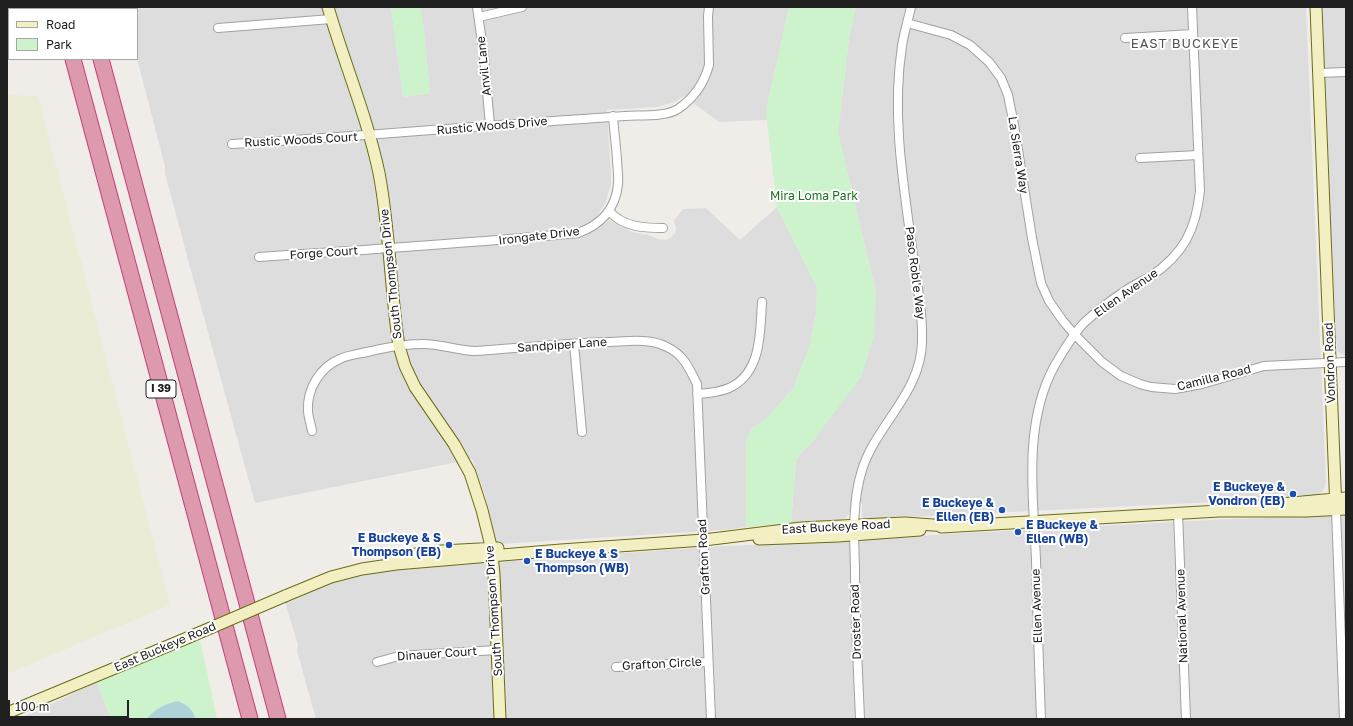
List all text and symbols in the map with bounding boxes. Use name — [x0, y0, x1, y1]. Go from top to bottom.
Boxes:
legend — [8, 8, 138, 60]
text: Road — [46, 17, 75, 32]
street label: Anvil Lane — [474, 35, 494, 97]
district label: EAST BUCKEYE — [1131, 36, 1239, 52]
text: Park — [46, 37, 72, 52]
street label: Rustic Woods Drive — [436, 114, 548, 138]
street label: La Sierra Way — [1005, 115, 1031, 195]
street label: Rustic Woods Court — [244, 130, 358, 150]
park label: Mira Loma Park — [770, 189, 858, 203]
street label: South Thompson Drive — [377, 208, 405, 340]
street label: Irongate Drive — [498, 224, 580, 248]
street label: Paso Robl'e Way — [902, 226, 928, 320]
street label: Forge Court — [289, 243, 359, 263]
street label: Ellen Avenue — [1091, 266, 1161, 320]
street label: Vondron Road — [1321, 322, 1339, 404]
street label: Sandpiper Lane — [517, 335, 607, 355]
street label: Camilla Road — [1176, 362, 1252, 394]
road number: I 39 — [146, 380, 176, 398]
place label: E Buckeye & Vondron (EB) — [1208, 480, 1285, 508]
marker: E Buckeye & Vondron (EB) — [1288, 489, 1298, 499]
place label: E Buckeye & Ellen (EB) — [922, 496, 994, 524]
marker: E Buckeye & Ellen (EB) — [997, 505, 1007, 515]
street label: East Buckeye Road — [781, 517, 891, 537]
place label: E Buckeye & Ellen (WB) — [1026, 518, 1098, 546]
street label: Grafton Road — [695, 519, 713, 595]
marker: E Buckeye & Ellen (WB) — [1013, 527, 1023, 537]
place label: E Buckeye & S Thompson (EB) — [352, 531, 441, 559]
marker: E Buckeye & S Thompson (EB) — [444, 540, 454, 550]
street label: South Thompson Drive — [482, 545, 506, 677]
place label: E Buckeye & S Thompson (WB) — [535, 547, 629, 575]
marker: E Buckeye & S Thompson (WB) — [522, 556, 532, 566]
street label: Ellen Avenue — [1029, 568, 1045, 644]
street label: National Avenue — [1173, 569, 1191, 663]
street label: Droster Road — [847, 584, 865, 660]
street label: East Buckeye Road — [112, 619, 218, 675]
street label: Dinauer Court — [397, 644, 477, 664]
street label: Grafton Circle — [622, 655, 702, 673]
scale bar — [10, 692, 131, 718]
text: 100 m — [15, 699, 49, 714]

